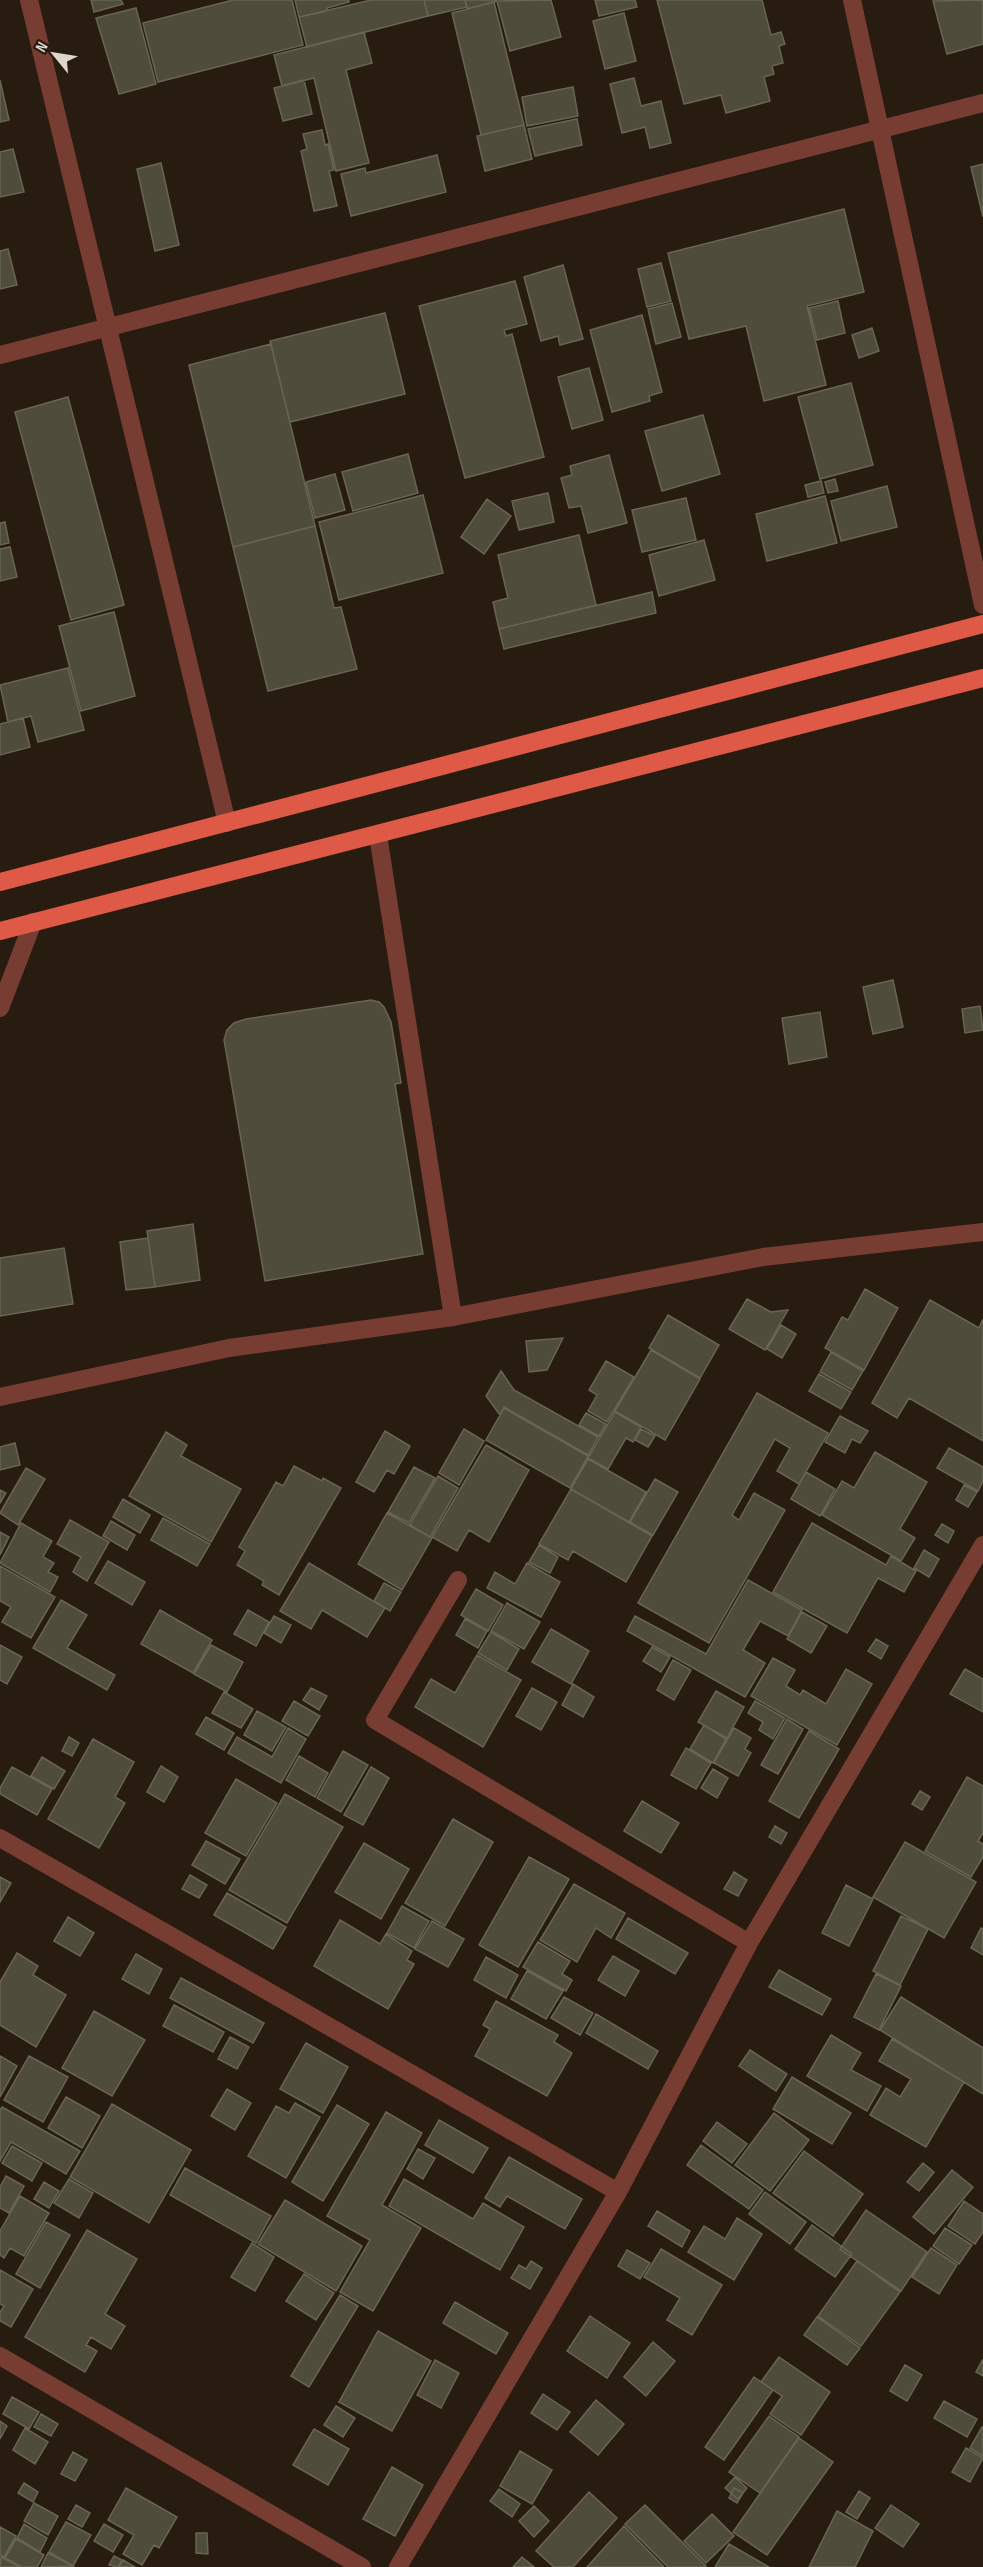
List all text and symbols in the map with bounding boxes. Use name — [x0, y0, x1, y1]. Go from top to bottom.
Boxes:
north arrow — [24, 24, 84, 84]
text: N — [32, 39, 53, 56]

